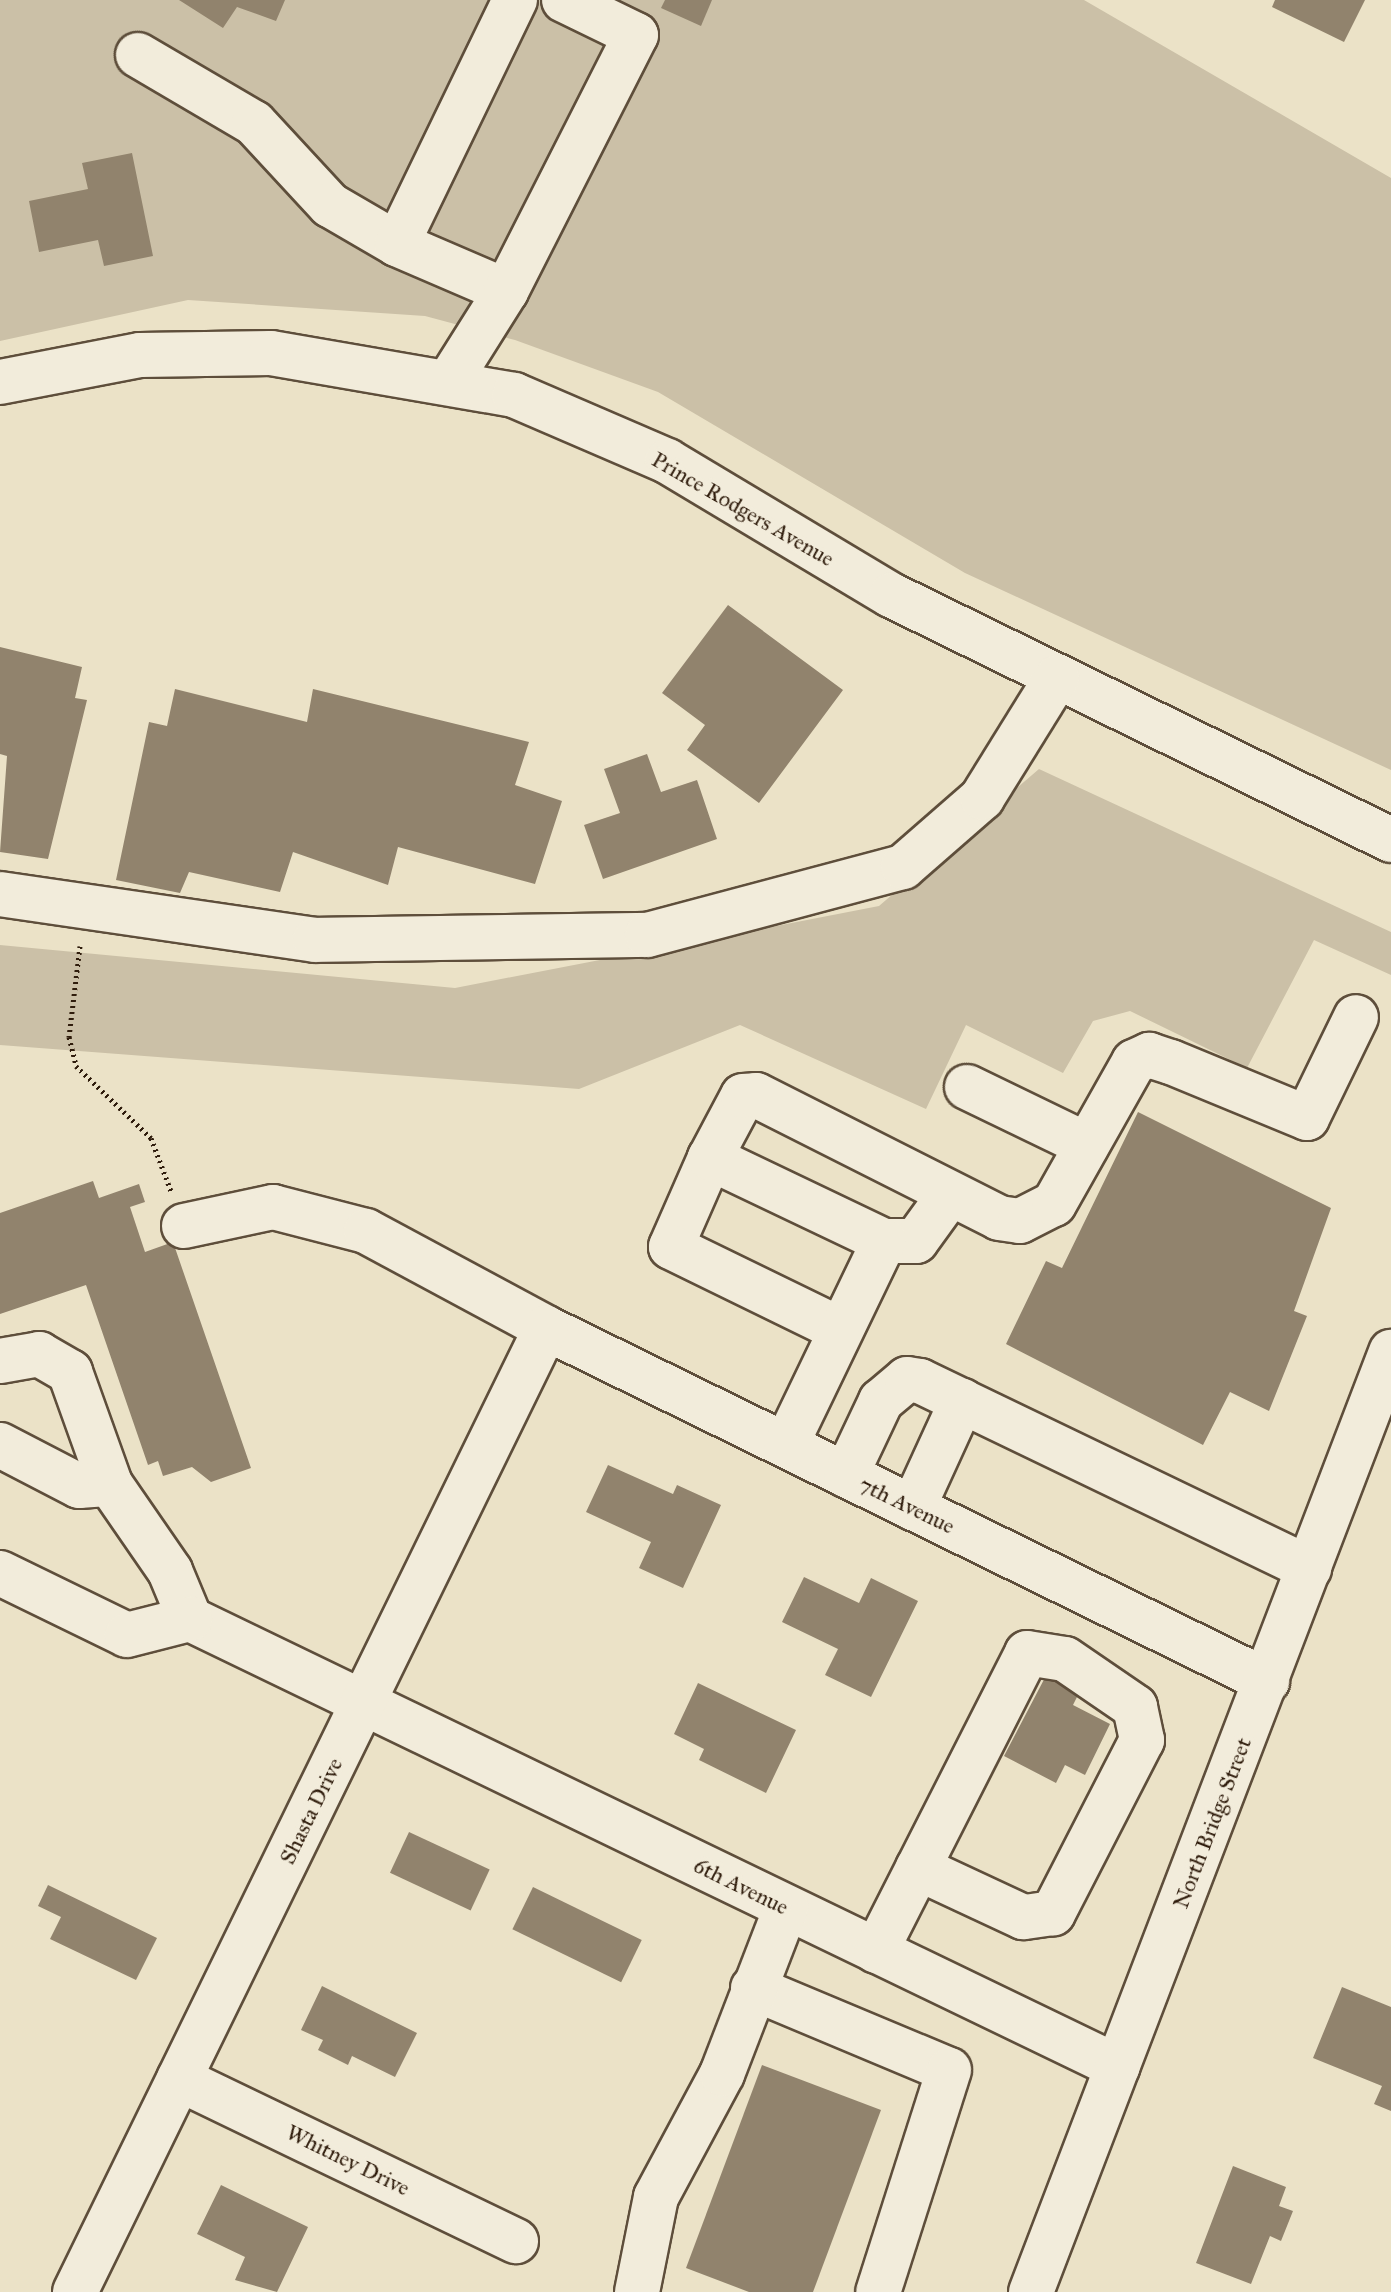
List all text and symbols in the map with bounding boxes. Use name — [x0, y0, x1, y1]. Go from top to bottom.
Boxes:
street label: Prince Rodgers Avenue — [647, 446, 839, 572]
street label: 7th Avenue — [855, 1471, 959, 1539]
street label: North Bridge Street — [1167, 1734, 1257, 1912]
street label: Shasta Drive — [274, 1754, 348, 1868]
street label: 6th Avenue — [689, 1852, 793, 1920]
street label: Whitney Drive — [282, 2119, 414, 2201]

